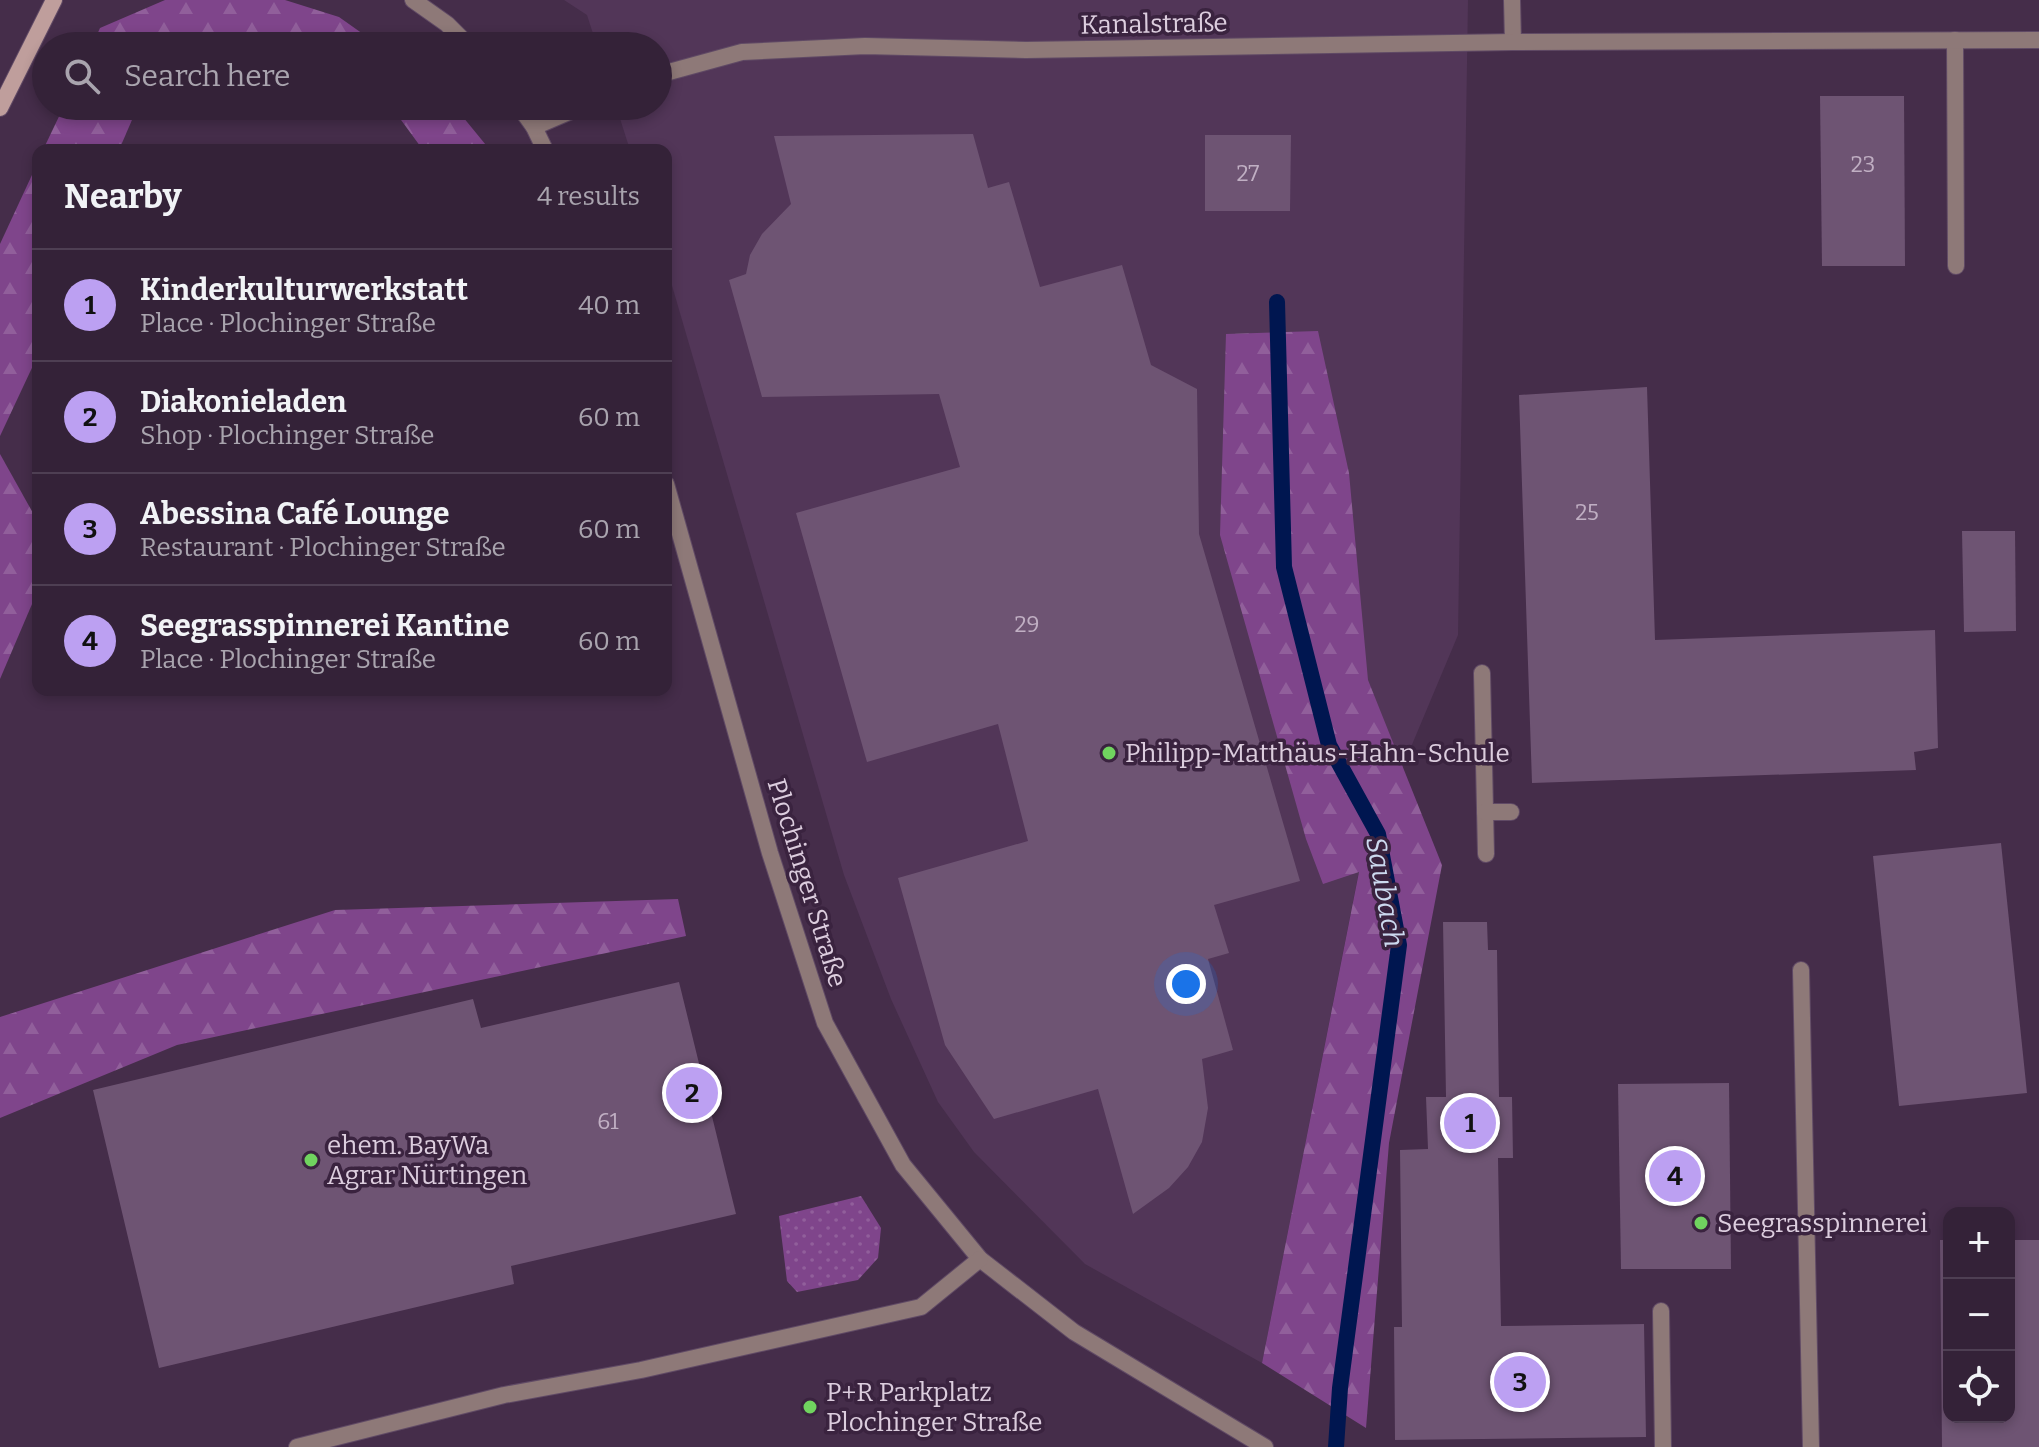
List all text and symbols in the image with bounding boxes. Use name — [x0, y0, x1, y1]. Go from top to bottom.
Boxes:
street label: Kanalstraße — [1080, 7, 1228, 41]
search box — [32, 32, 672, 120]
icon: search — [60, 54, 104, 98]
text: Search here — [124, 58, 291, 94]
house number: 23 — [1851, 151, 1875, 178]
house number: 27 — [1237, 160, 1259, 187]
text: Nearby — [64, 176, 182, 217]
text: 4 results — [537, 181, 640, 212]
text: Kinderkulturwerkstatt — [140, 272, 468, 308]
text: 1 — [84, 290, 96, 321]
text: 40 m — [578, 290, 640, 321]
text: Place · Plochinger Straße — [140, 308, 436, 339]
text: Diakonieladen — [140, 384, 347, 420]
text: 2 — [83, 402, 97, 433]
text: 60 m — [578, 402, 640, 433]
text: Shop · Plochinger Straße — [140, 420, 434, 451]
text: Abessina Café Lounge — [140, 496, 450, 532]
house number: 25 — [1575, 499, 1599, 526]
text: 3 — [83, 514, 97, 545]
text: 60 m — [578, 514, 640, 545]
text: Restaurant · Plochinger Straße — [140, 532, 506, 563]
text: Seegrasspinnerei Kantine — [140, 608, 509, 644]
house number: 29 — [1015, 611, 1039, 638]
text: 4 — [82, 626, 98, 657]
text: 60 m — [578, 626, 640, 657]
text: Place · Plochinger Straße — [140, 644, 436, 675]
place label: Philipp-Matthäus-Hahn-Schule — [1125, 738, 1510, 769]
marker: Philipp-Matthäus-Hahn-Schule — [1100, 744, 1118, 762]
street label: Plochinger Straße — [761, 775, 853, 991]
water label: Saubach — [1359, 834, 1411, 950]
your location — [1166, 964, 1206, 1004]
pin: 2 — [666, 1063, 718, 1123]
pin: 1 — [1444, 1093, 1496, 1153]
house number: 61 — [597, 1108, 619, 1135]
place label: ehem. BayWa Agrar Nürtingen — [327, 1130, 528, 1191]
pin: 4 — [1649, 1146, 1701, 1206]
marker: ehem. BayWa Agrar Nürtingen — [302, 1151, 320, 1169]
map controls — [1943, 1207, 2015, 1423]
button: + — [1943, 1207, 2015, 1279]
place label: Seegrasspinnerei — [1717, 1208, 1928, 1239]
marker: Seegrasspinnerei — [1692, 1214, 1710, 1232]
button: − — [1943, 1279, 2015, 1351]
button: locate — [1943, 1351, 2015, 1423]
pin: 3 — [1494, 1352, 1546, 1412]
place label: P+R Parkplatz Plochinger Straße — [826, 1377, 1042, 1438]
marker: P+R Parkplatz Plochinger Straße — [801, 1398, 819, 1416]

